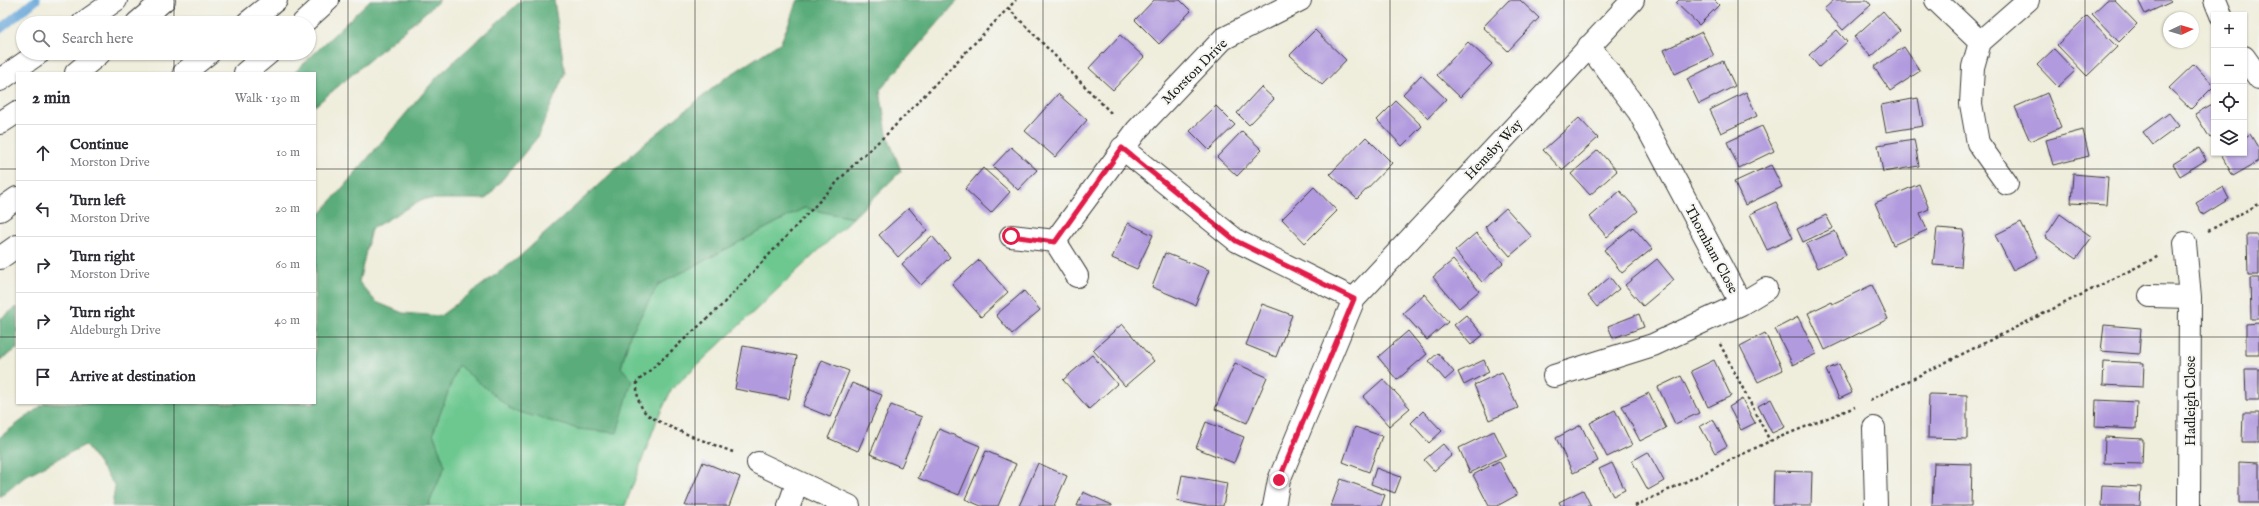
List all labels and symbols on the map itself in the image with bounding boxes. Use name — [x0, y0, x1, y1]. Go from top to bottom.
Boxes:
north arrow — [2163, 12, 2199, 48]
street label: Morston Drive — [1158, 35, 1232, 108]
street label: Hemsby Way — [1461, 115, 1526, 184]
street label: Thornham Close — [1680, 202, 1742, 297]
route start — [1002, 227, 1020, 245]
street label: Hadleigh Close — [2182, 355, 2200, 446]
route end — [1270, 471, 1288, 489]

